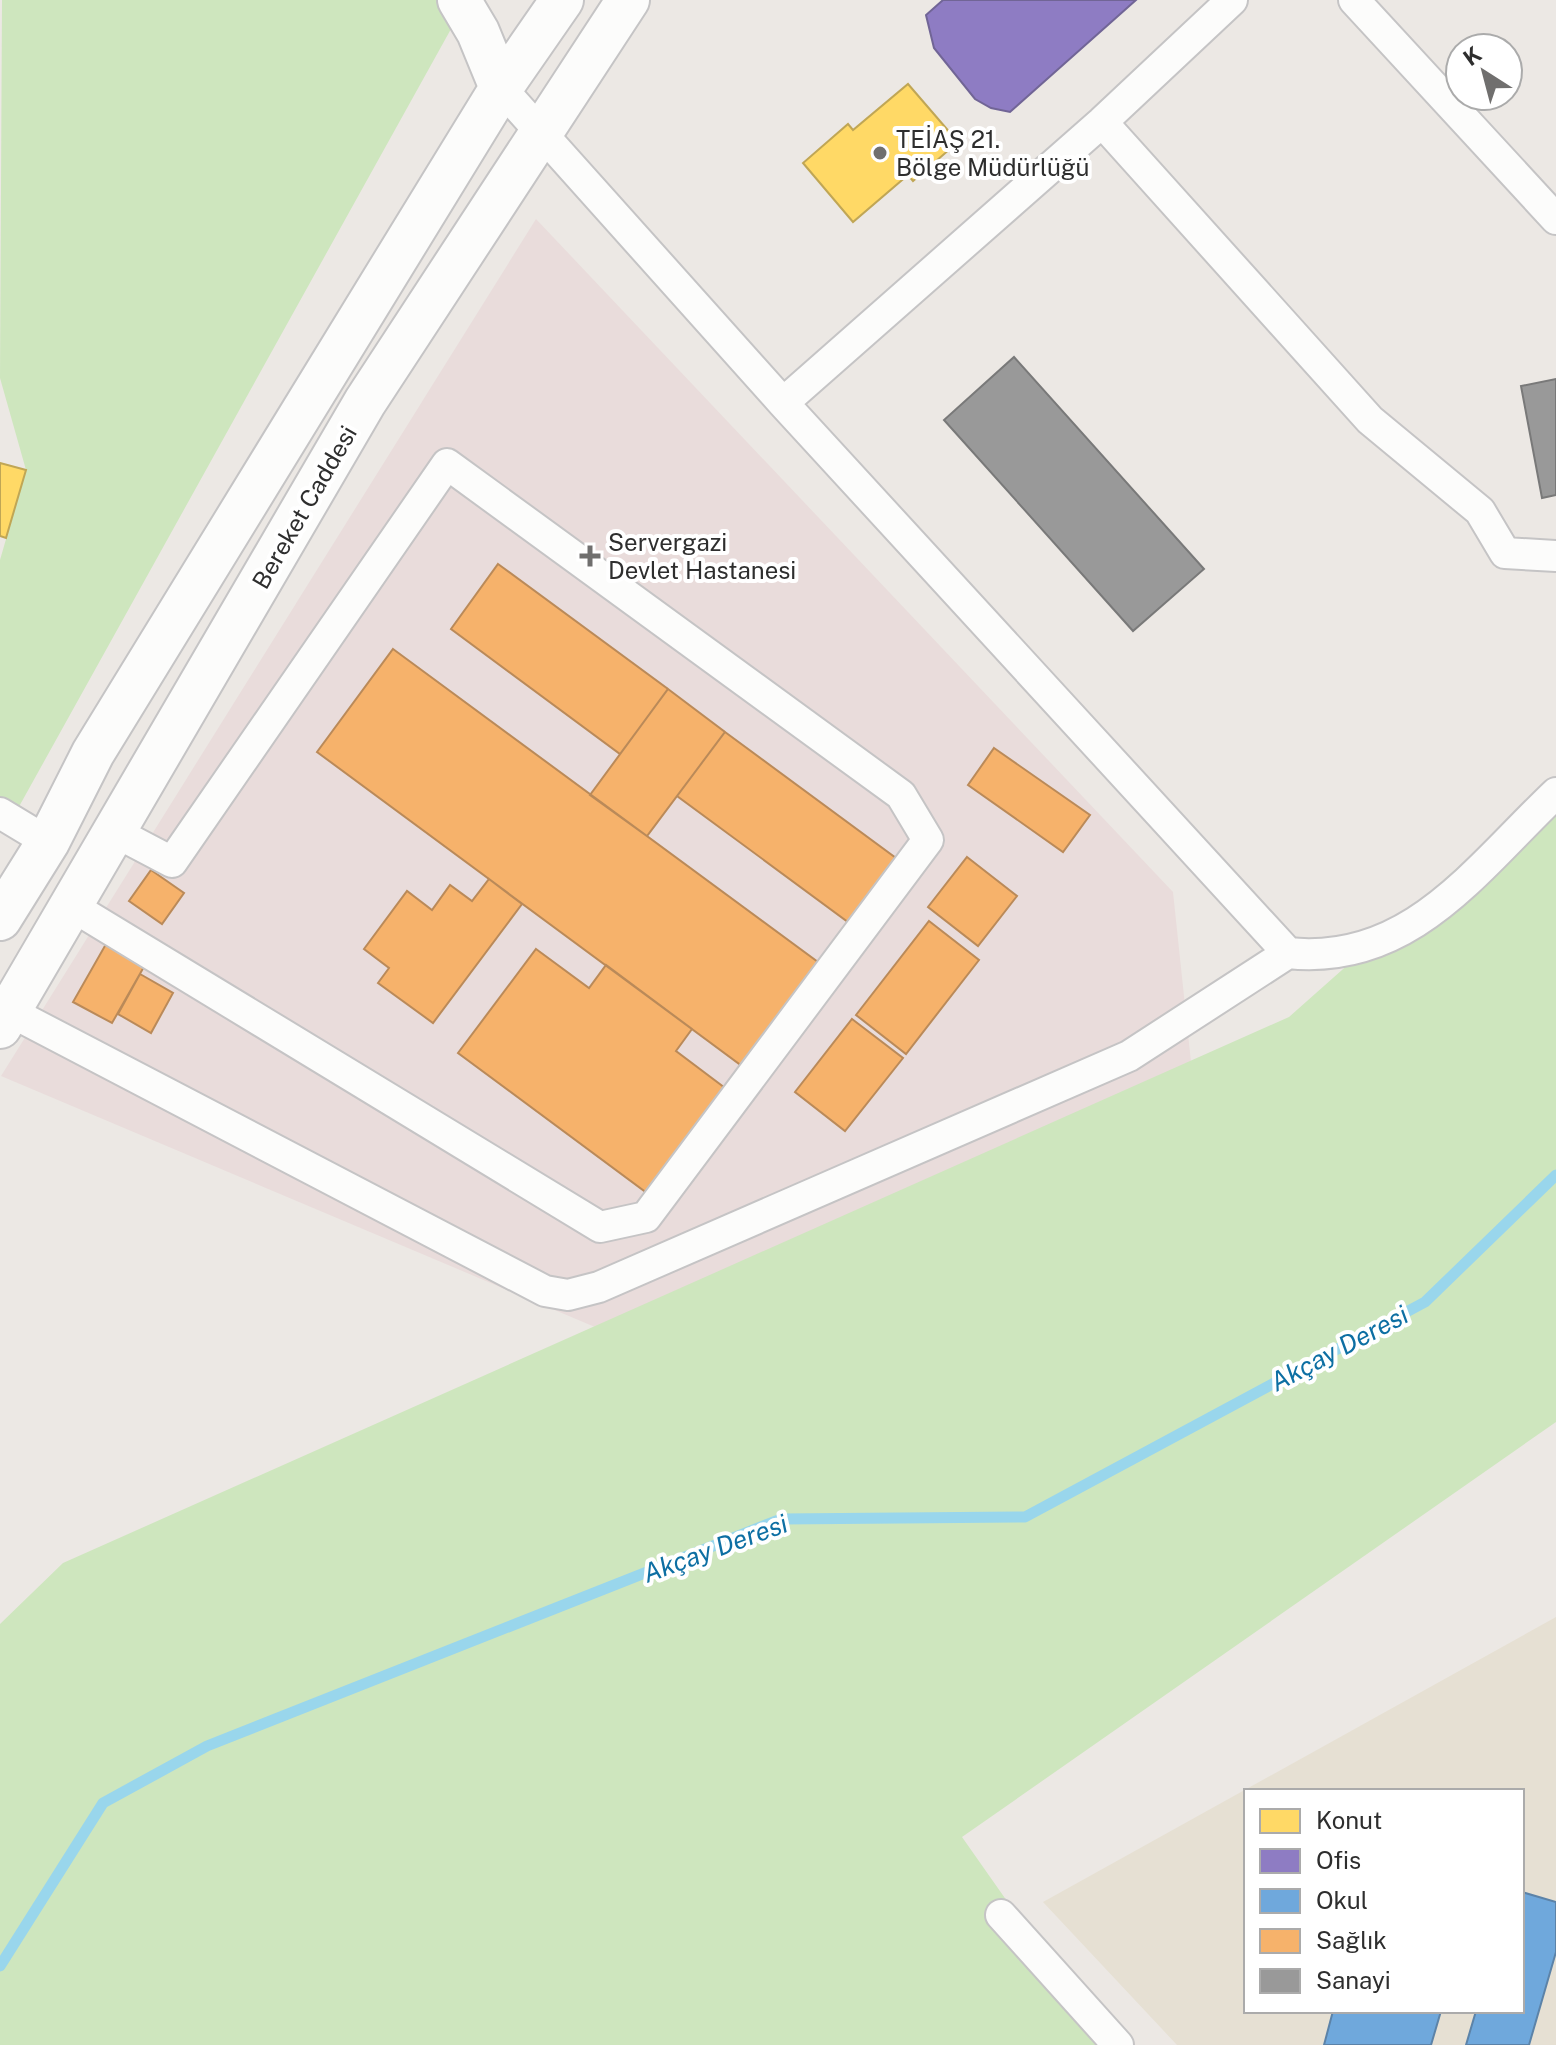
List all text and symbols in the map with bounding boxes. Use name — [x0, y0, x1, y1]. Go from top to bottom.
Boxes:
north arrow — [1444, 32, 1524, 112]
text: K — [1458, 41, 1486, 71]
place label: TEİAŞ 21. Bölge Müdürlüğü — [896, 125, 1089, 181]
marker: TEİAŞ 21. Bölge Müdürlüğü — [871, 144, 889, 162]
street label: Bereket Caddesi — [246, 421, 362, 593]
place label: Servergazi Devlet Hastanesi — [608, 528, 796, 584]
marker: Servergazi Devlet Hastanesi — [579, 545, 601, 567]
water label: Akçay Deresi — [1265, 1298, 1414, 1397]
water label: Akçay Deresi — [638, 1507, 792, 1589]
legend — [1244, 1789, 1524, 2013]
text: Konut — [1316, 1806, 1382, 1834]
text: Ofis — [1316, 1846, 1361, 1874]
text: Okul — [1316, 1886, 1368, 1914]
text: Sağlık — [1316, 1926, 1387, 1954]
text: Sanayi — [1316, 1966, 1391, 1994]

